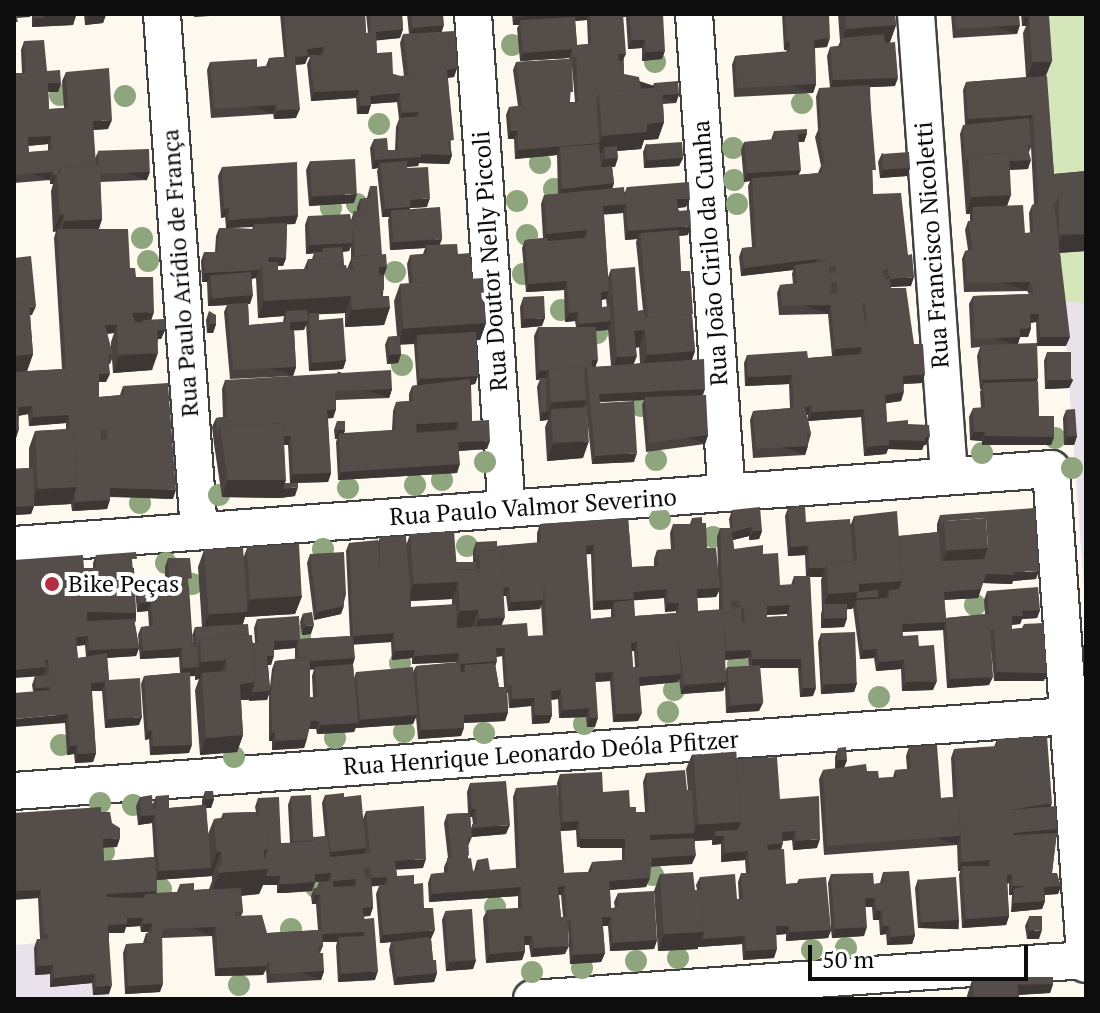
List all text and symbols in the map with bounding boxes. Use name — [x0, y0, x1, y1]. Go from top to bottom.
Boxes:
street label: Rua João Cirilo da Cunha — [686, 119, 734, 387]
street label: Rua Francisco Nicoletti — [909, 121, 955, 369]
street label: Rua Paulo Arídio de França — [156, 128, 204, 418]
street label: Rua Doutor Nelly Piccoli — [467, 130, 513, 392]
street label: Rua Paulo Valmor Severino — [388, 483, 678, 531]
place label: Bike Peças — [68, 570, 179, 598]
marker: Bike Peças — [43, 575, 61, 593]
street label: Rua Henrique Leonardo Deóla Pfitzer — [342, 725, 740, 781]
scale bar — [812, 929, 1032, 979]
text: 50 m — [822, 943, 874, 975]

